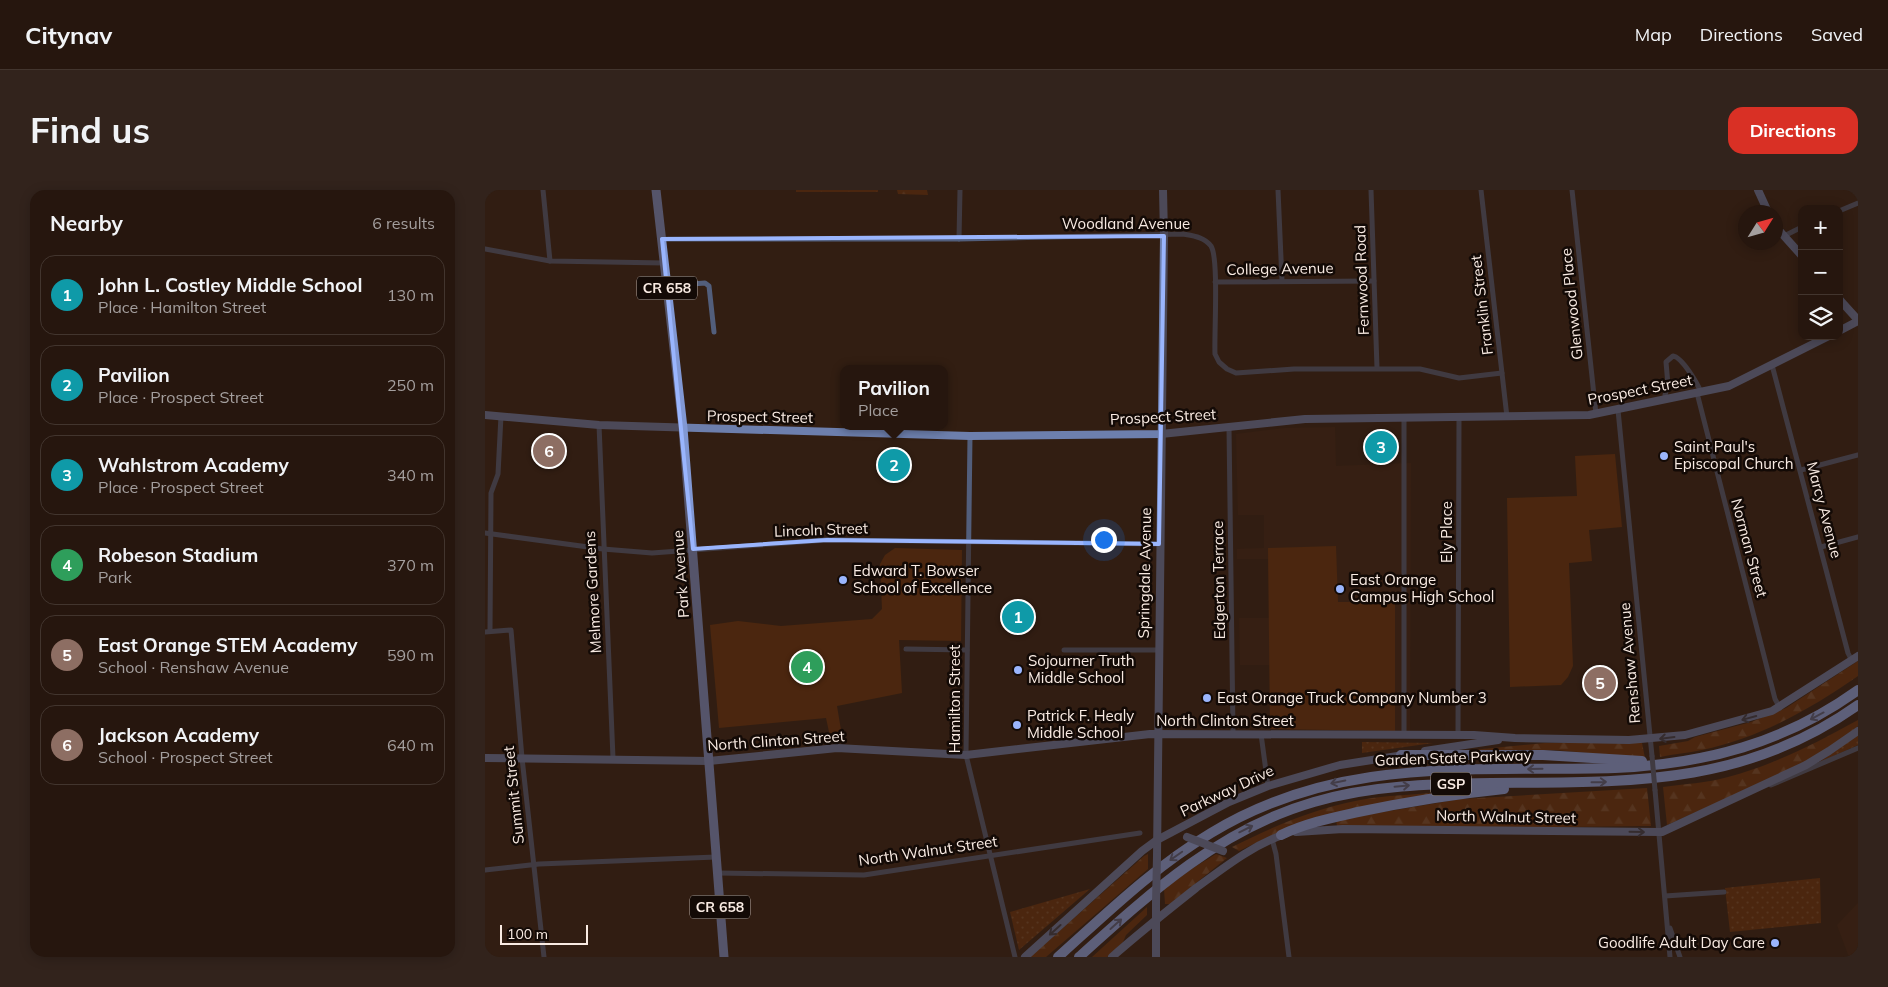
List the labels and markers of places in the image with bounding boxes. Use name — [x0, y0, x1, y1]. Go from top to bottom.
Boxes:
pin: 3 — [1365, 428, 1397, 466]
pin: 6 — [533, 432, 565, 470]
place label: Saint Paul's Episcopal Church — [1674, 437, 1793, 473]
pin: 2 — [878, 446, 910, 484]
marker: Saint Paul's Episcopal Church — [1658, 450, 1670, 462]
place label: Edward T. Bowser School of Excellence — [853, 561, 992, 597]
place label: East Orange Campus High School — [1350, 570, 1494, 606]
marker: Edward T. Bowser School of Excellence — [837, 574, 849, 586]
marker: East Orange Campus High School — [1334, 583, 1346, 595]
pin: 1 — [1002, 598, 1034, 636]
pin: 4 — [791, 648, 823, 686]
place label: Sojourner Truth Middle School — [1028, 651, 1135, 687]
marker: Sojourner Truth Middle School — [1012, 664, 1024, 676]
pin: 5 — [1584, 664, 1616, 702]
place label: East Orange Truck Company Number 3 — [1217, 688, 1487, 707]
marker: East Orange Truck Company Number 3 — [1201, 692, 1213, 704]
place label: Patrick F. Healy Middle School — [1027, 706, 1134, 742]
marker: Patrick F. Healy Middle School — [1011, 719, 1023, 731]
place label: Goodlife Adult Day Care — [1598, 933, 1765, 952]
marker: Goodlife Adult Day Care — [1769, 937, 1781, 949]

